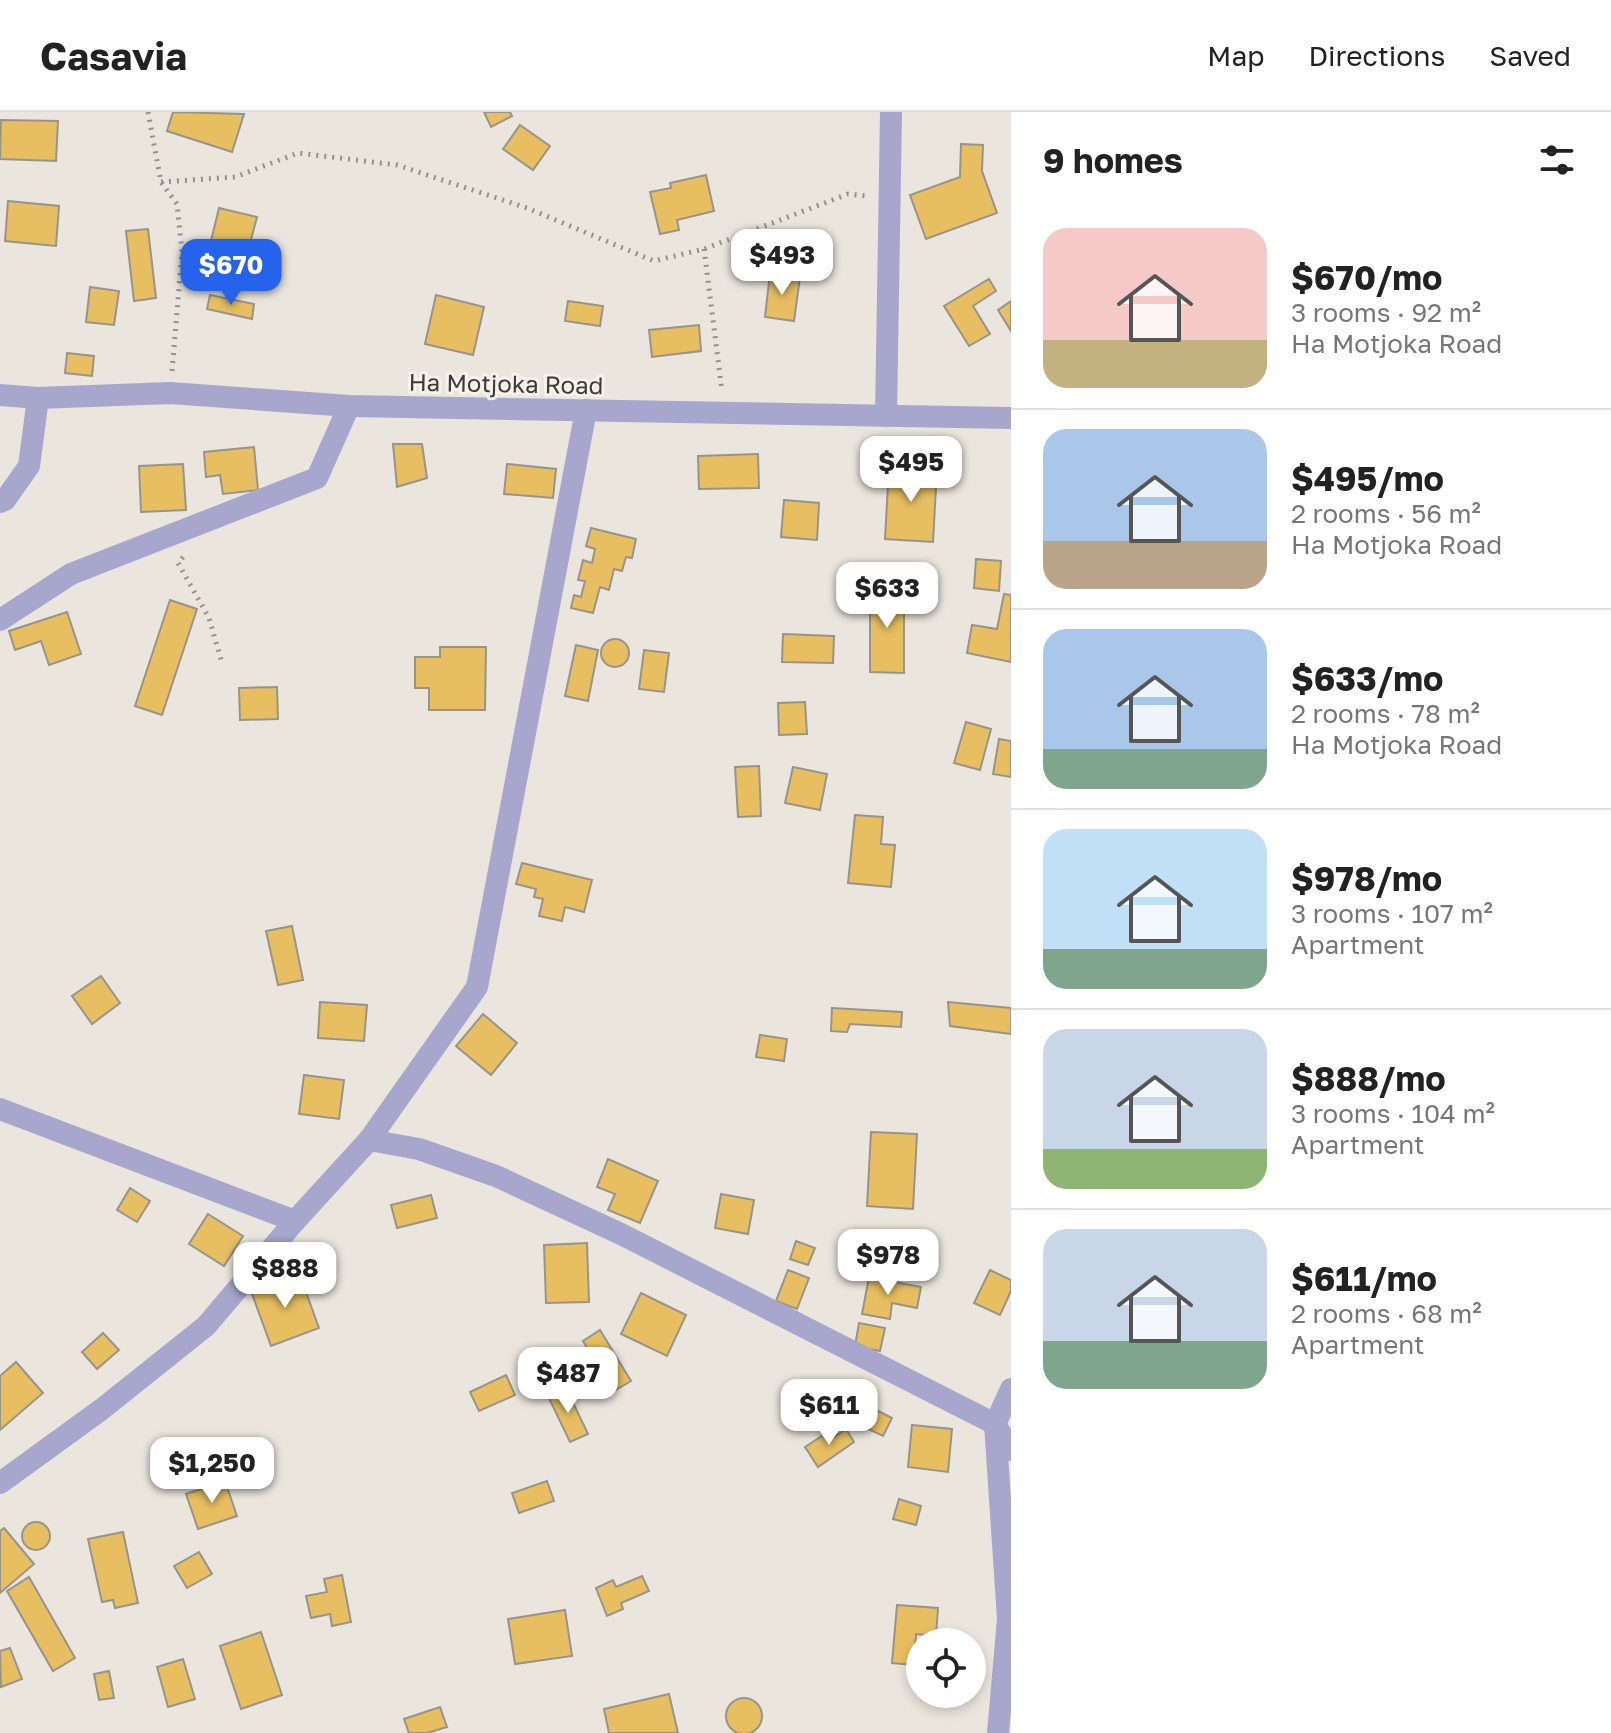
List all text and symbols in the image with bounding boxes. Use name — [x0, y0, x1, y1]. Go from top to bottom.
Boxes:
text: Casavia — [40, 33, 187, 78]
text: Map — [1207, 39, 1264, 72]
text: Directions — [1308, 39, 1445, 72]
text: Saved — [1489, 39, 1571, 72]
icon: filters — [1535, 138, 1579, 182]
text: 9 homes — [1043, 140, 1183, 180]
pin: $493 — [735, 229, 829, 297]
pin: $670 — [184, 239, 278, 307]
text: $493 — [749, 239, 815, 270]
text: $670 — [198, 249, 264, 280]
text: $670/mo — [1291, 257, 1442, 297]
icon: home — [1107, 260, 1203, 356]
text: 3 rooms · 92 m² — [1291, 297, 1481, 328]
text: Ha Motjoka Road — [1291, 328, 1502, 359]
street label: Ha Motjoka Road — [408, 367, 604, 399]
pin: $495 — [864, 436, 958, 504]
text: $495 — [878, 446, 944, 477]
text: $495/mo — [1291, 458, 1444, 498]
icon: home — [1107, 461, 1203, 557]
text: 2 rooms · 56 m² — [1291, 498, 1481, 529]
text: Ha Motjoka Road — [1291, 529, 1502, 560]
pin: $633 — [840, 562, 934, 630]
text: $633 — [854, 572, 920, 603]
text: $633/mo — [1291, 658, 1443, 698]
icon: home — [1107, 661, 1203, 757]
text: 2 rooms · 78 m² — [1291, 698, 1480, 729]
text: Ha Motjoka Road — [1291, 729, 1502, 760]
text: $978/mo — [1291, 858, 1442, 898]
icon: home — [1107, 861, 1203, 957]
text: 3 rooms · 107 m² — [1291, 898, 1493, 929]
text: Apartment — [1291, 929, 1424, 960]
text: $888/mo — [1291, 1058, 1446, 1098]
icon: home — [1107, 1061, 1203, 1157]
text: 3 rooms · 104 m² — [1291, 1098, 1495, 1129]
text: Apartment — [1291, 1129, 1424, 1160]
pin: $978 — [841, 1229, 935, 1297]
text: $978 — [856, 1239, 920, 1270]
pin: $888 — [238, 1242, 332, 1310]
text: $888 — [251, 1252, 319, 1283]
text: $611/mo — [1291, 1258, 1437, 1298]
icon: home — [1107, 1261, 1203, 1357]
text: 2 rooms · 68 m² — [1291, 1298, 1482, 1329]
text: Apartment — [1291, 1329, 1424, 1360]
pin: $487 — [521, 1347, 615, 1415]
text: $487 — [536, 1357, 600, 1388]
pin: $611 — [782, 1379, 876, 1447]
text: $611 — [799, 1389, 859, 1420]
pin: $1,250 — [147, 1437, 277, 1505]
text: $1,250 — [168, 1447, 256, 1478]
map controls — [906, 1628, 986, 1708]
button: locate — [906, 1628, 986, 1708]

